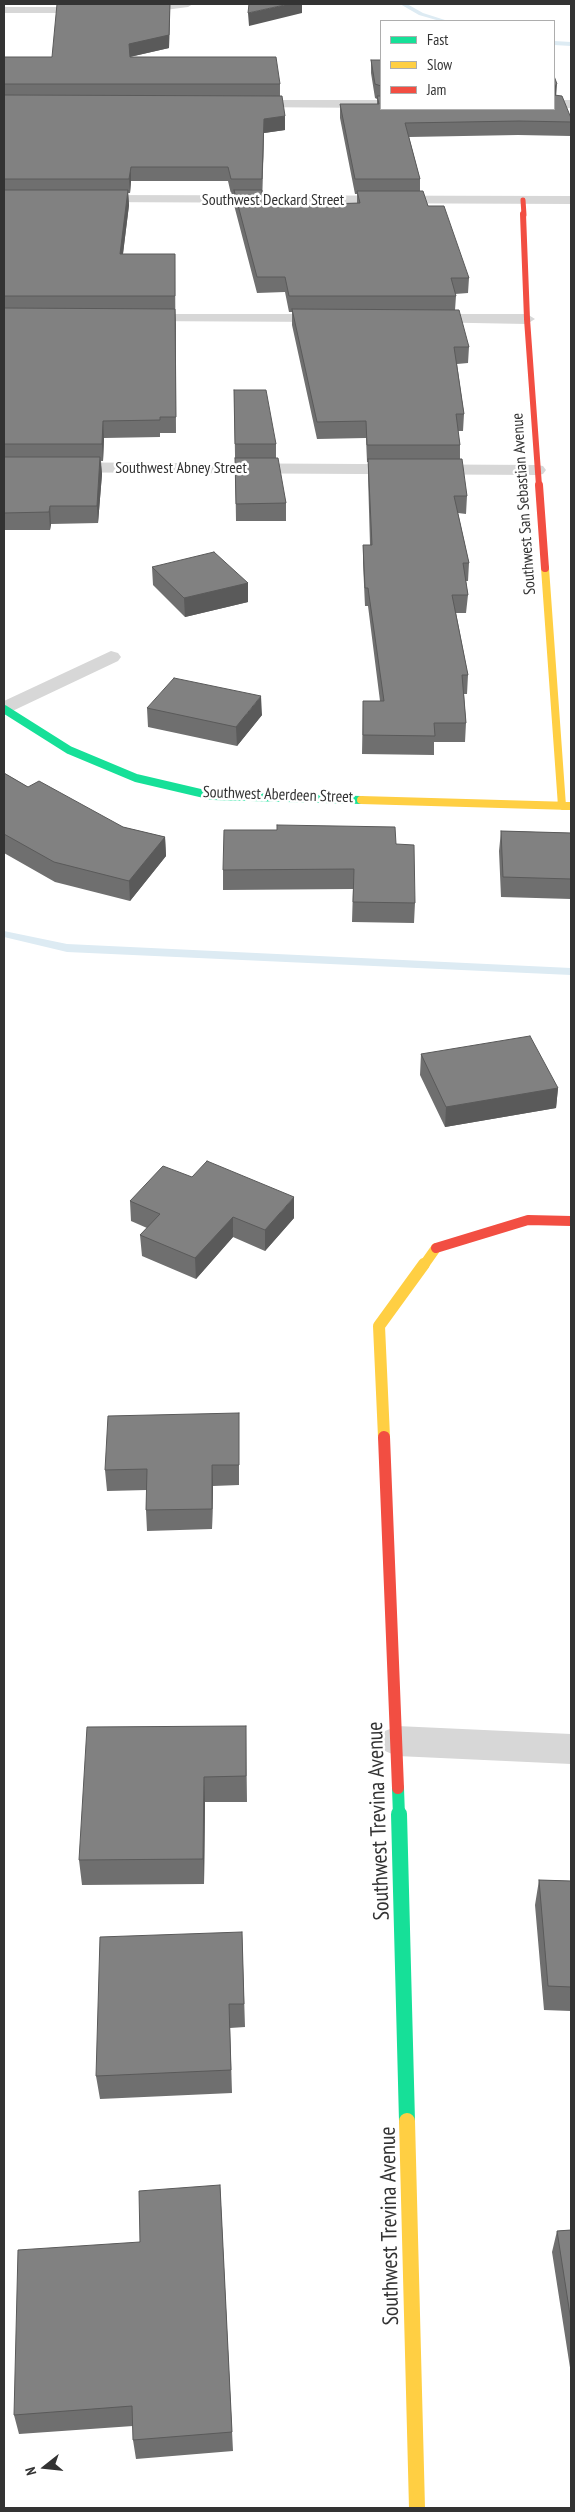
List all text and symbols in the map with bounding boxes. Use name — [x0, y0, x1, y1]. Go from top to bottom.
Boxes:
legend — [380, 20, 555, 110]
text: Fast — [427, 30, 448, 49]
text: Slow — [427, 55, 452, 74]
text: Jam — [427, 80, 446, 99]
street label: Southwest Deckard Street — [202, 190, 344, 210]
street label: Southwest San Sebastian Avenue — [508, 412, 540, 596]
street label: Southwest Abney Street — [115, 458, 247, 478]
street label: Southwest Aberdeen Street — [203, 783, 353, 807]
street label: Southwest Trevina Avenue — [362, 1721, 396, 1921]
street label: Southwest Trevina Avenue — [375, 2126, 405, 2326]
north arrow — [20, 2442, 70, 2492]
text: N — [21, 2465, 40, 2477]

